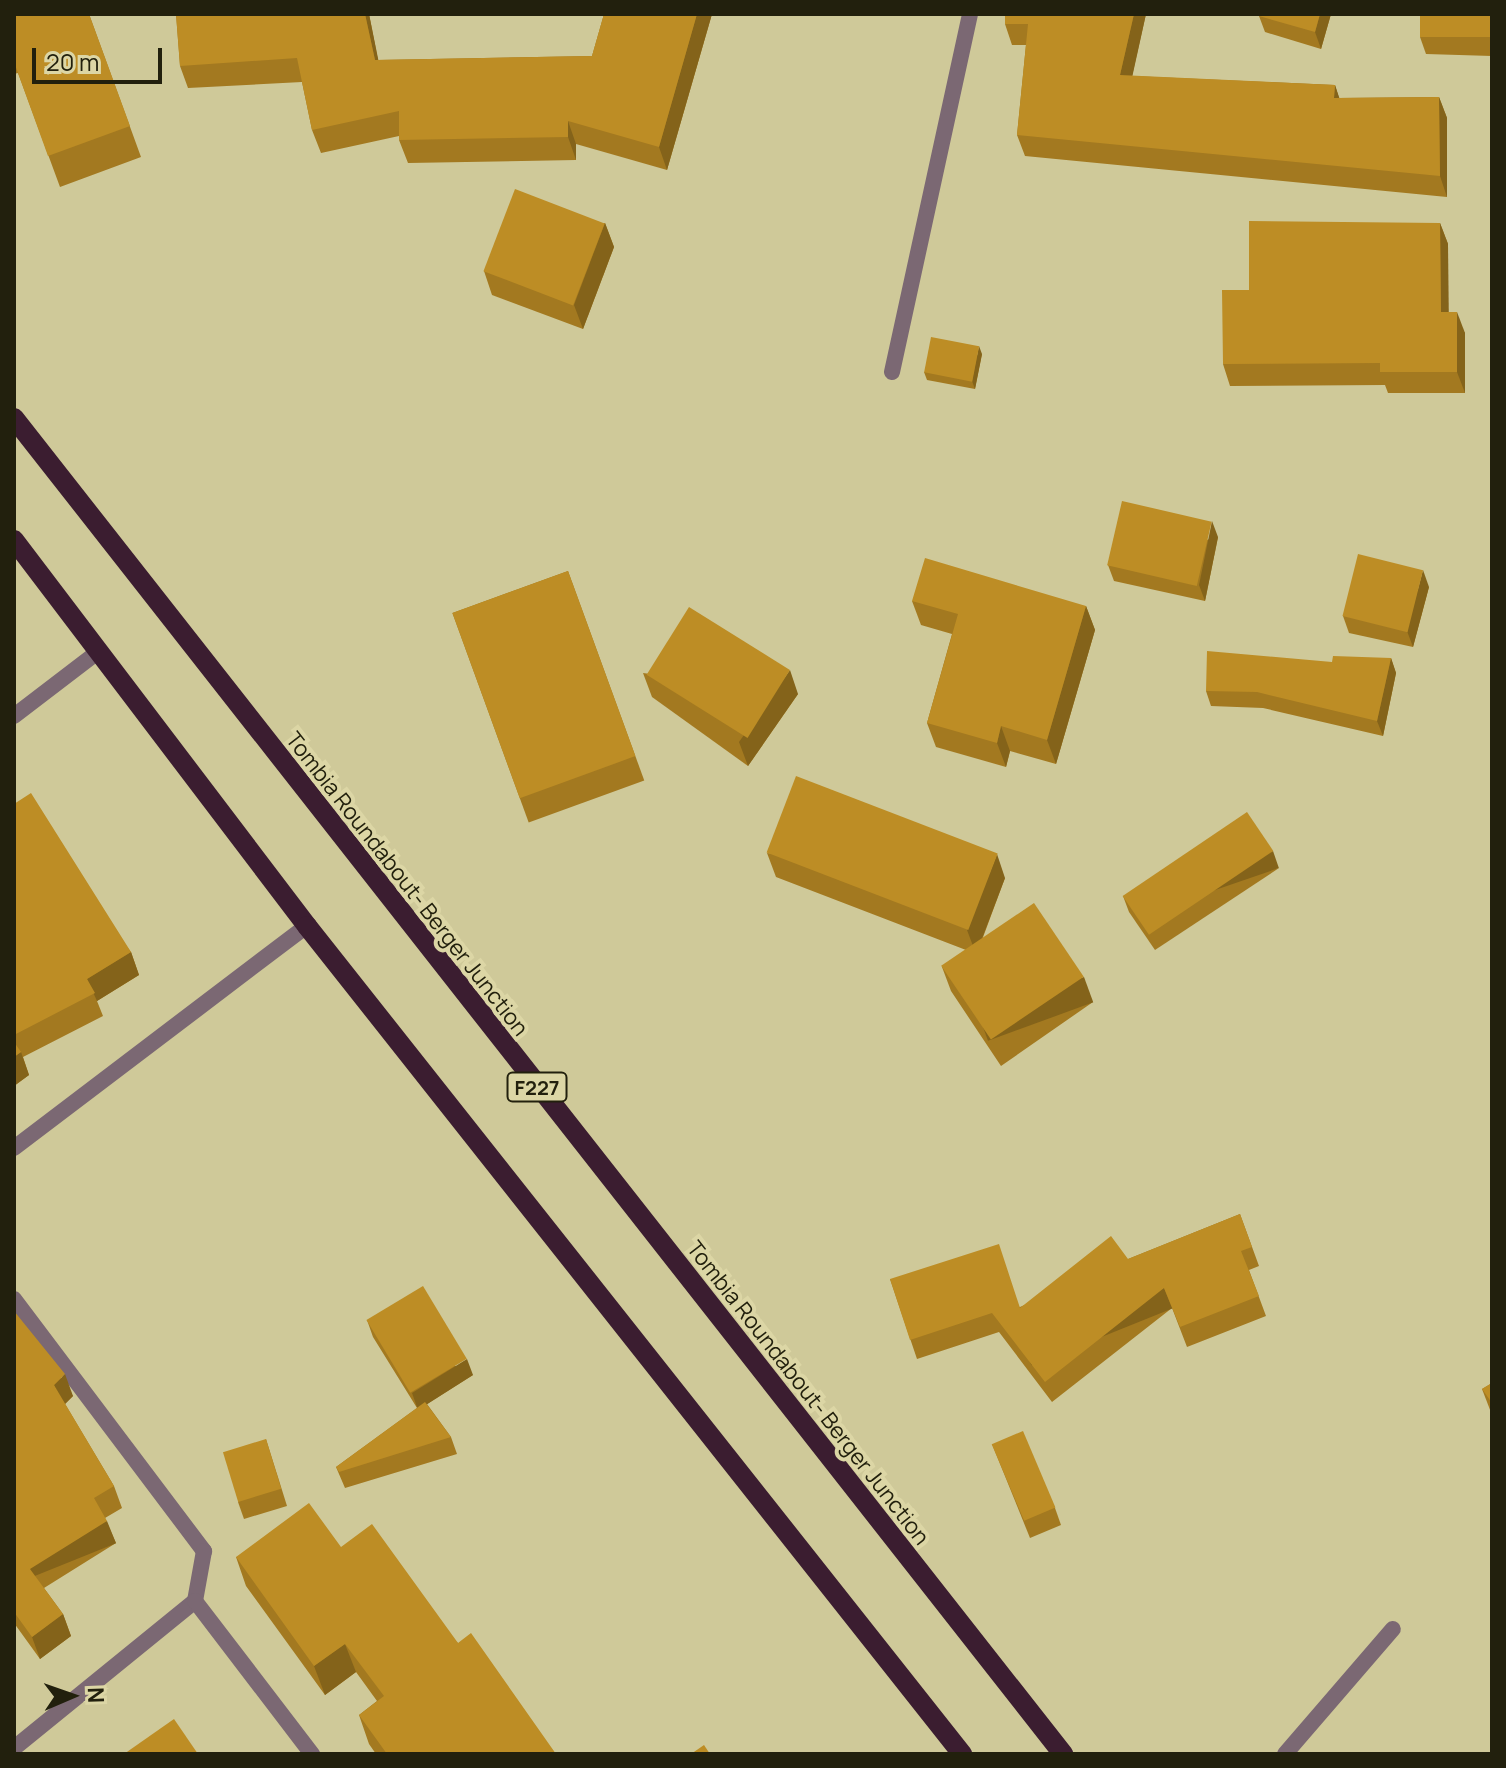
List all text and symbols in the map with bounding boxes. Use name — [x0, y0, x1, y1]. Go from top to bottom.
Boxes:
scale bar — [36, 32, 166, 82]
text: 20 m — [46, 45, 99, 78]
street label: Tombia Roundabout- Berger Junction — [280, 727, 534, 1041]
road number: F227 — [505, 1071, 569, 1103]
street label: Tombia Roundabout- Berger Junction — [681, 1236, 935, 1550]
north arrow — [32, 1656, 112, 1736]
text: N — [81, 1687, 111, 1704]

